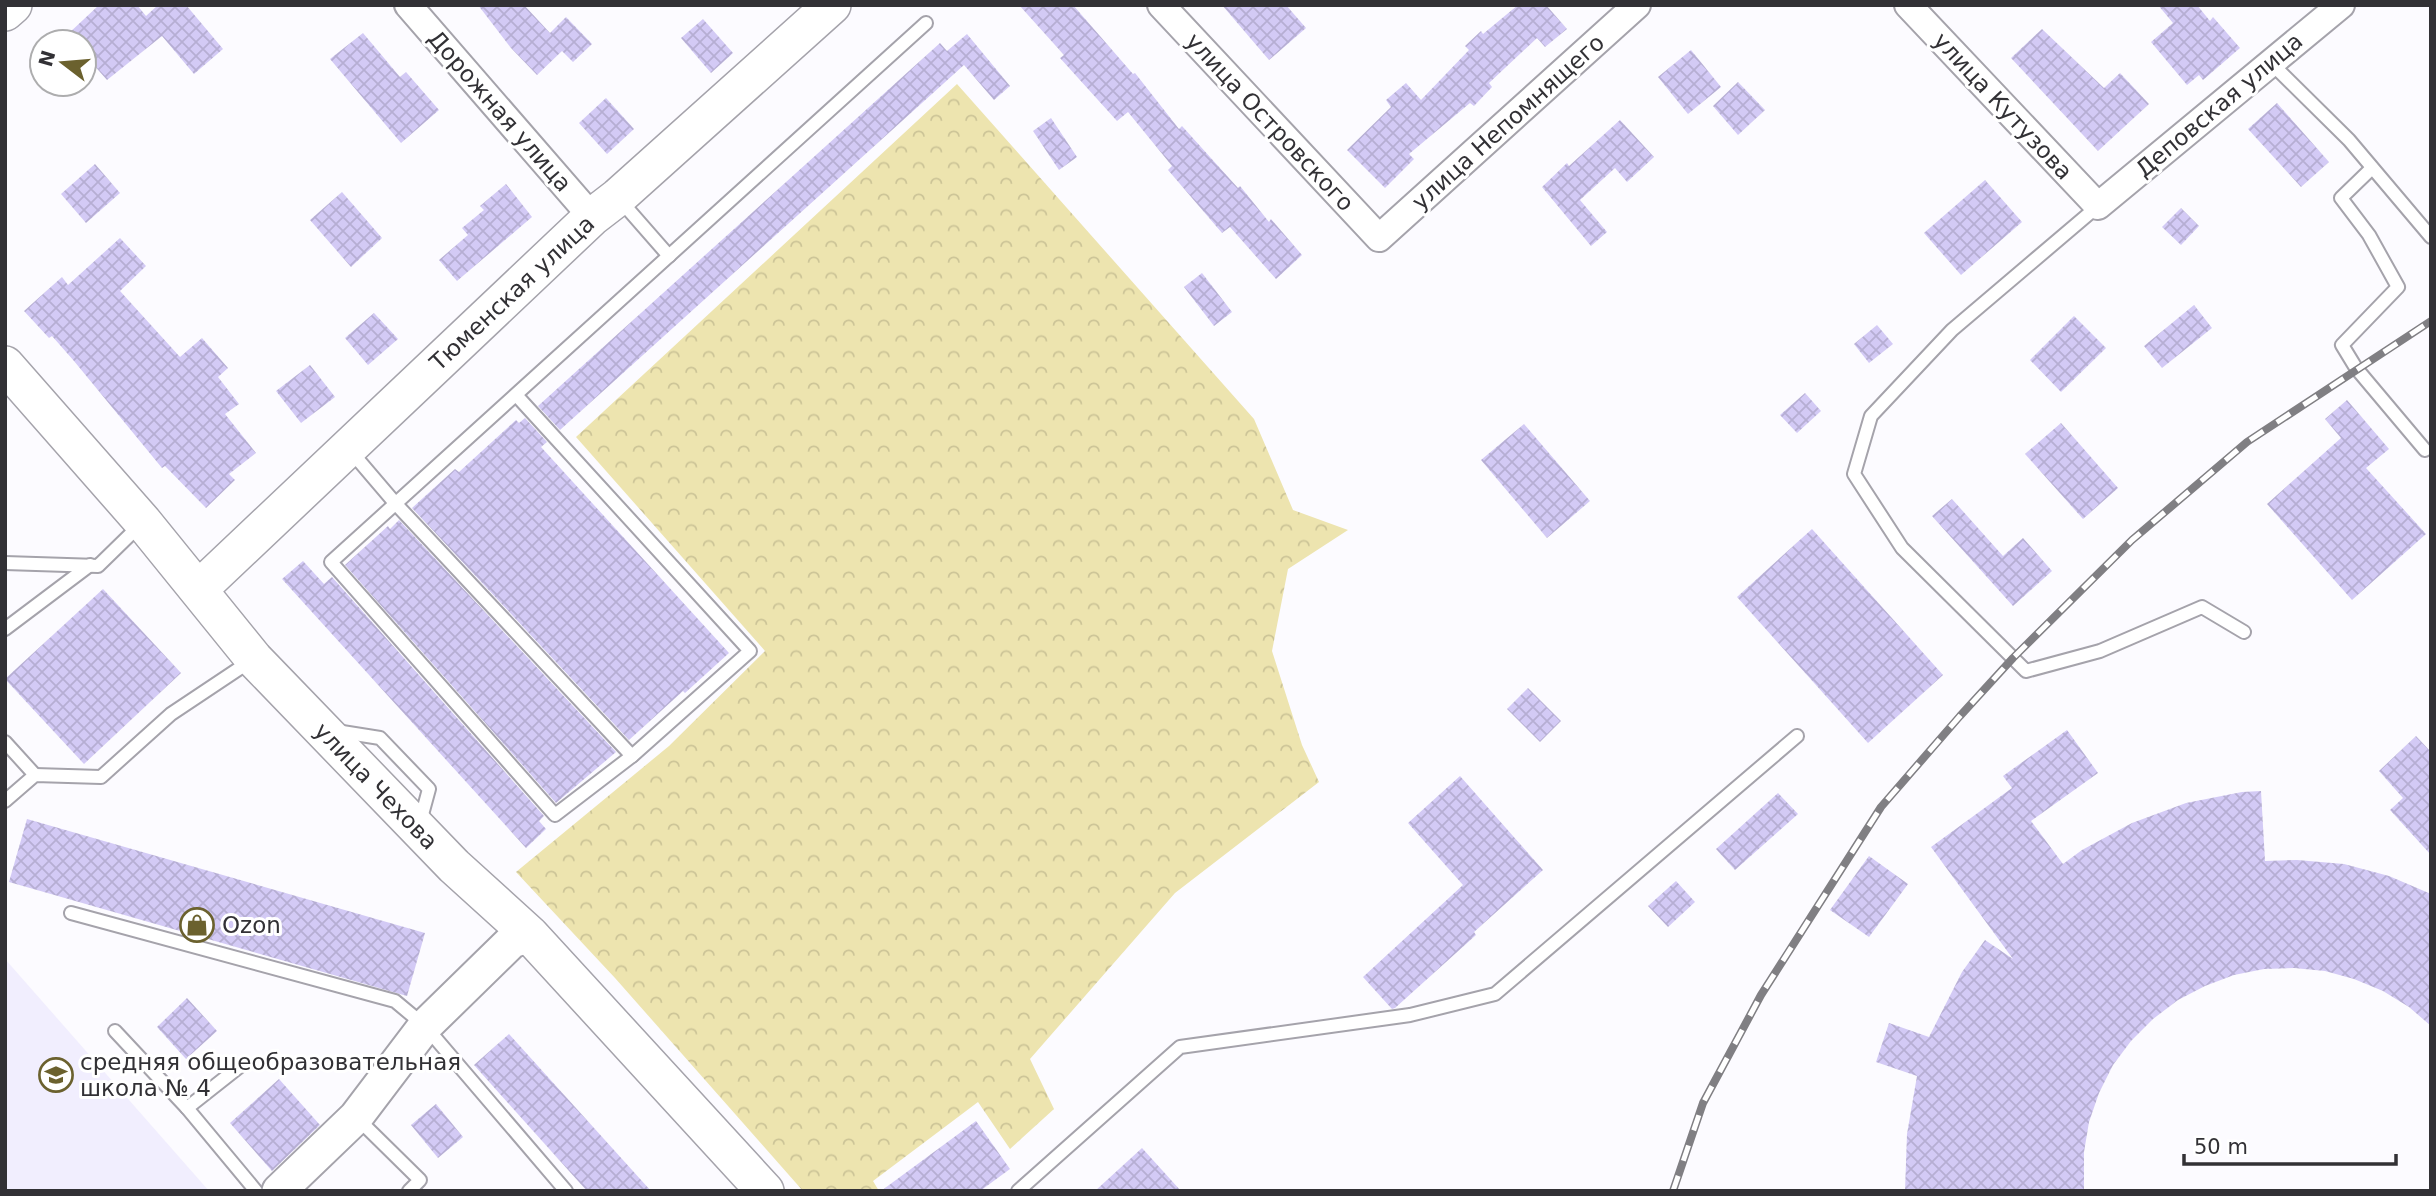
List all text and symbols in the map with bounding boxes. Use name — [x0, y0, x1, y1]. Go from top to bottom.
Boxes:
street label: Дорожная улица — [423, 25, 577, 197]
street label: улица Кутузова — [1928, 27, 2078, 185]
north arrow — [28, 28, 98, 98]
street label: улица Островского — [1181, 28, 1359, 216]
street label: Деповская улица — [2130, 28, 2308, 182]
street label: улица Непомнящего — [1407, 29, 1609, 215]
text: N — [34, 48, 59, 69]
street label: Тюменская улица — [424, 210, 599, 376]
street label: улица Чехова — [309, 717, 443, 855]
shop icon: Ozon — [178, 906, 216, 944]
place label: Ozon — [222, 912, 281, 938]
place label: средняя общеобразовательная школа № 4 — [80, 1049, 461, 1101]
school or university icon: средняя общеобразовательная школа № 4 — [37, 1056, 75, 1094]
scale bar — [2184, 1122, 2396, 1166]
text: 50 m — [2194, 1135, 2248, 1159]

